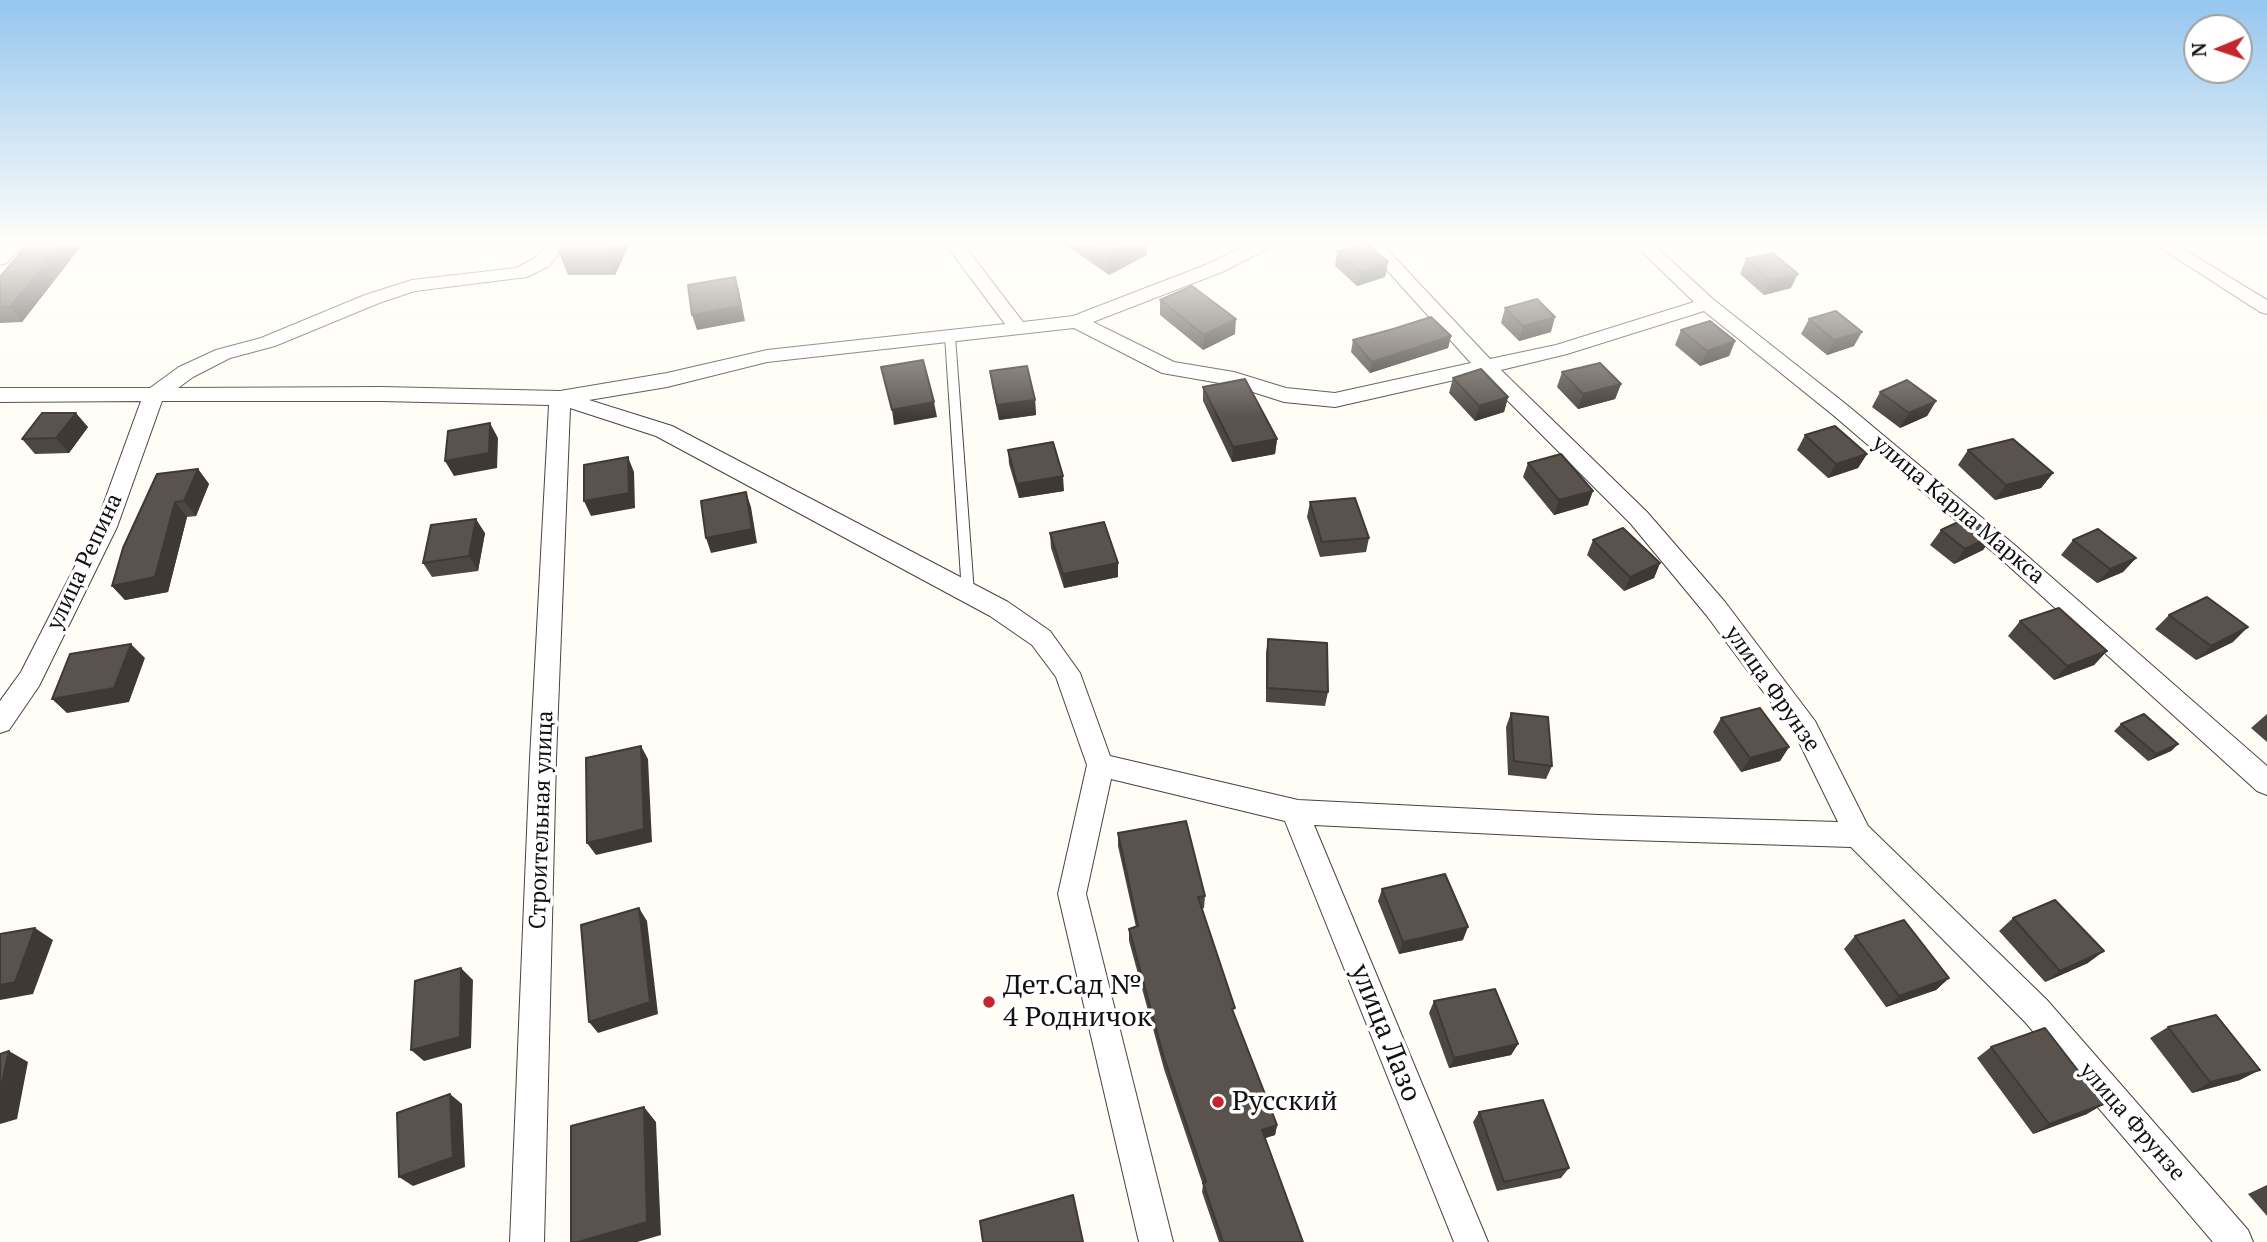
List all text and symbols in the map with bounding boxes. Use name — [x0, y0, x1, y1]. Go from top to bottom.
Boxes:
north arrow — [2183, 14, 2253, 84]
text: N — [2186, 42, 2211, 57]
street label: улица Карла Маркса — [1866, 430, 2050, 590]
street label: улица Репина — [41, 489, 129, 635]
street label: улица Фрунзе — [1718, 620, 1826, 758]
street label: Строительная улица — [524, 710, 560, 930]
street label: улица Лазо — [1342, 959, 1428, 1107]
place label: Дет.Сад № 4 Родничок — [1003, 969, 1152, 1035]
marker: Дет.Сад № 4 Родничок — [981, 994, 997, 1010]
street label: улица Фрунзе — [2073, 1057, 2191, 1187]
place label: Русский — [1232, 1085, 1338, 1119]
marker: Русский — [1210, 1094, 1226, 1110]

